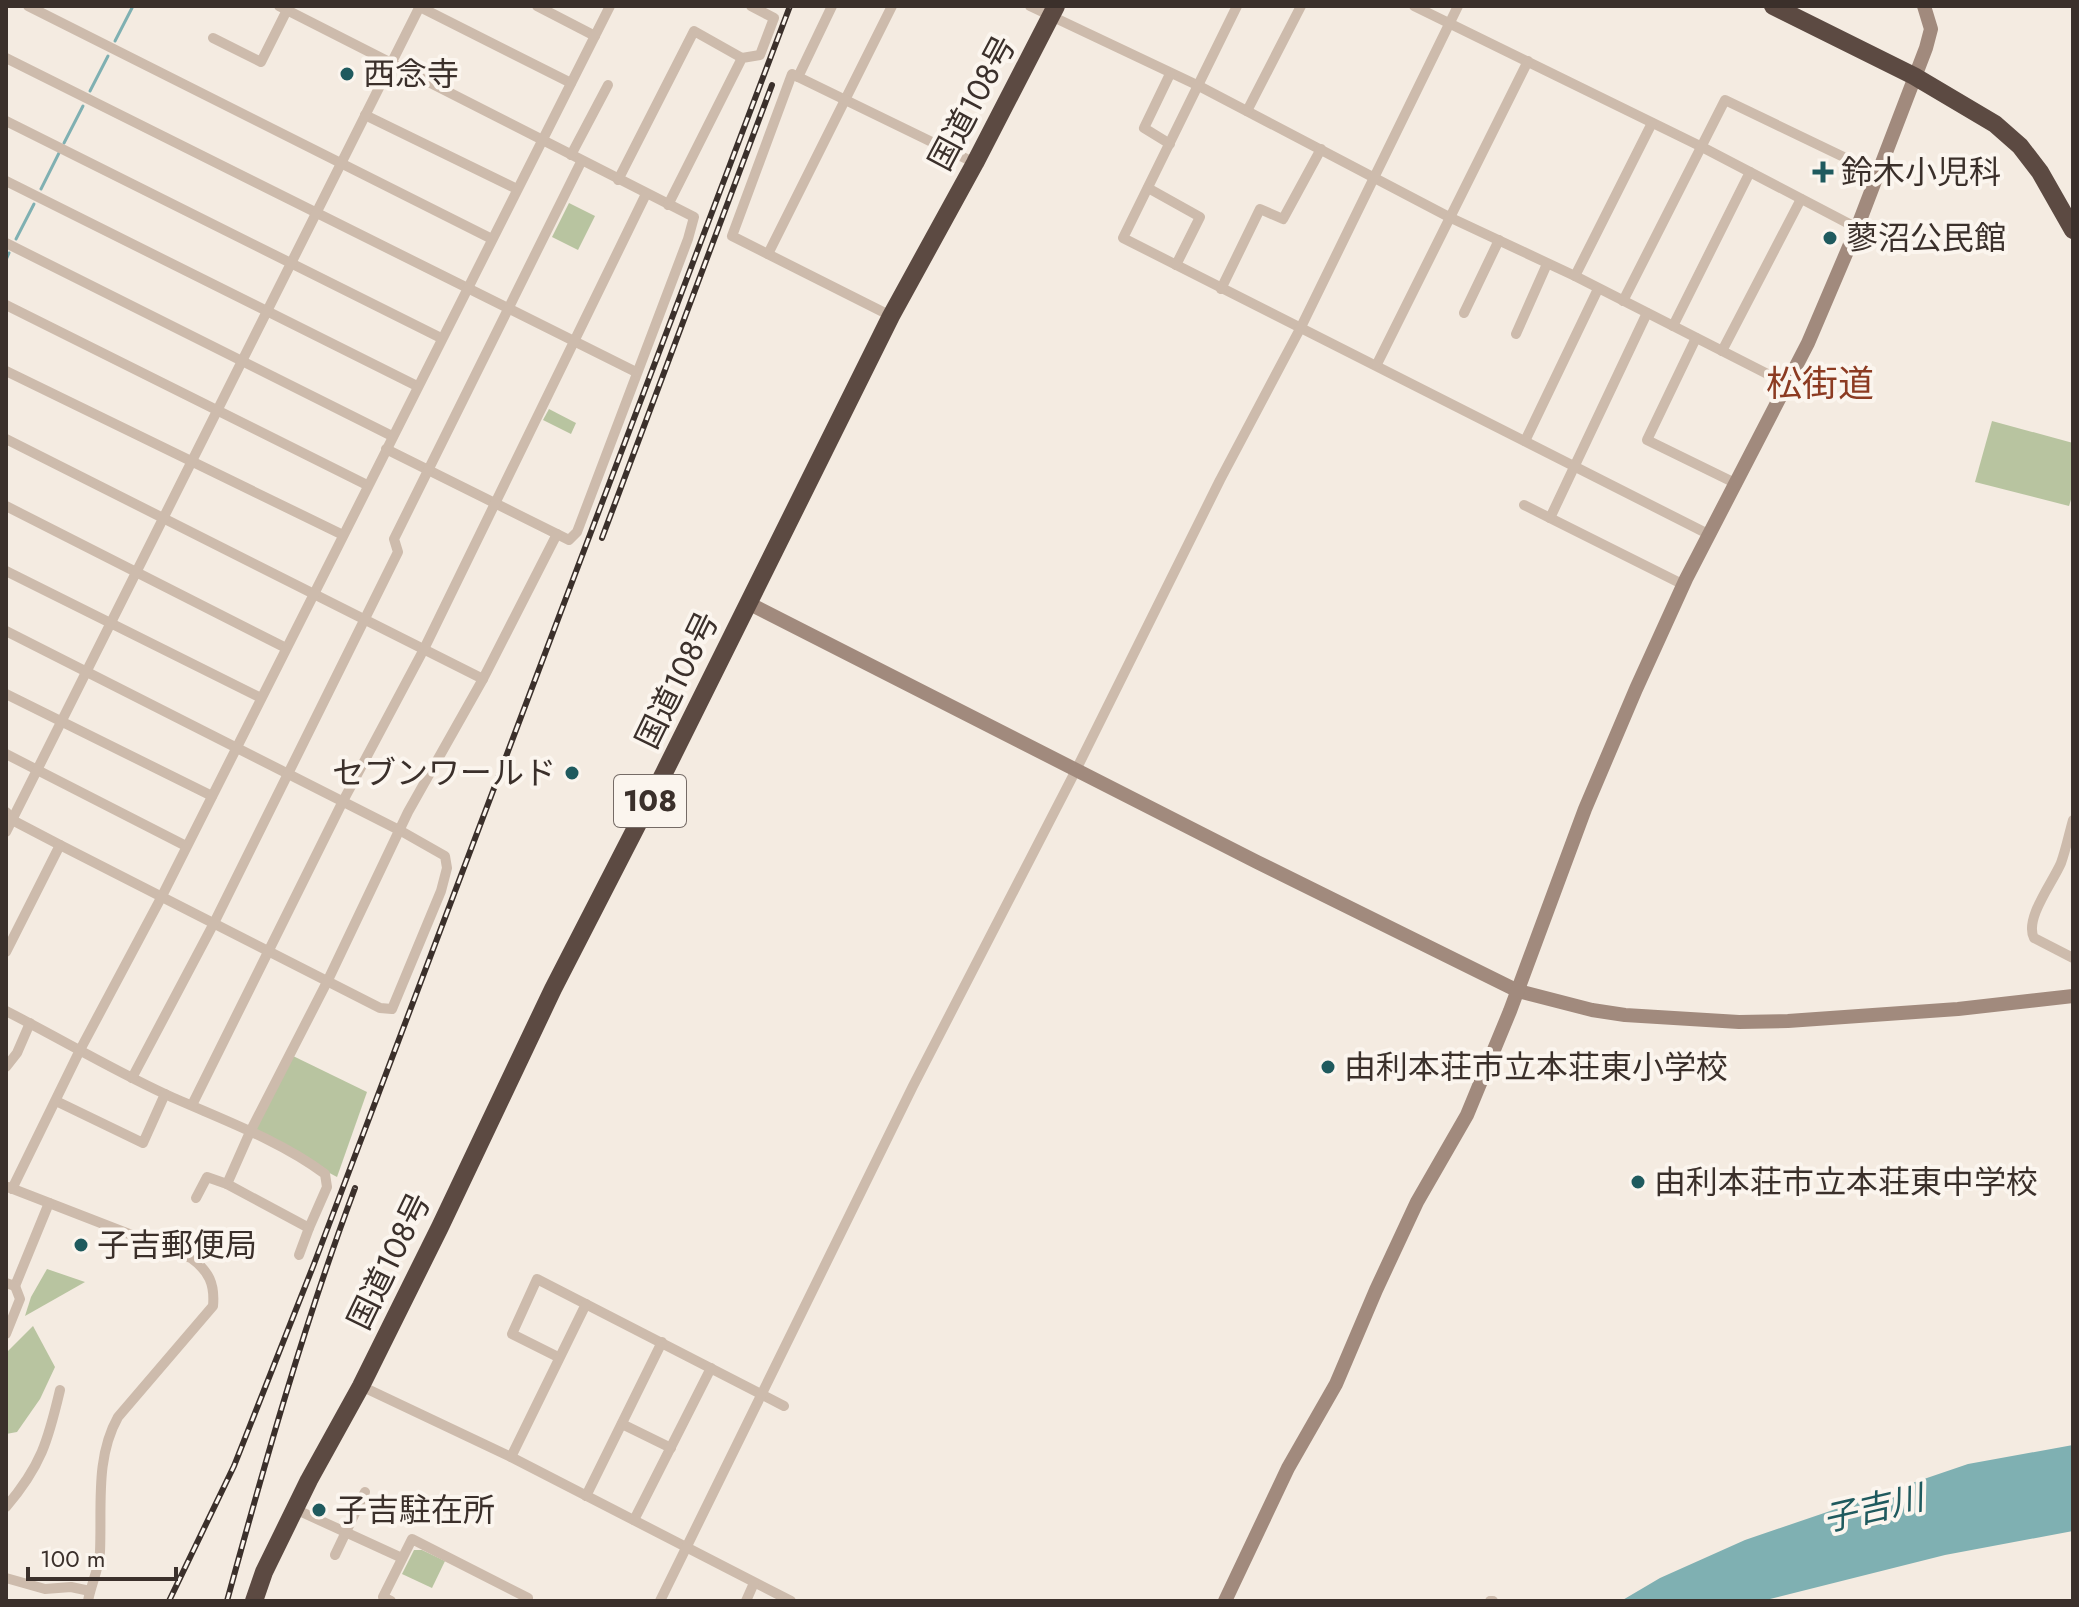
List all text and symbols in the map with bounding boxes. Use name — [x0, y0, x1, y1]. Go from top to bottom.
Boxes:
street label: 国道108号 — [917, 27, 1027, 179]
place label: 西念寺 — [363, 51, 459, 97]
marker: 西念寺 — [338, 65, 356, 83]
place label: 鈴木小児科 — [1841, 149, 2001, 195]
marker: 鈴木小児科 — [1812, 161, 1834, 183]
place label: 蓼沼公民館 — [1846, 215, 2006, 261]
marker: 蓼沼公民館 — [1821, 229, 1839, 247]
district label: 松街道 — [1766, 357, 1874, 409]
street label: 国道108号 — [624, 604, 730, 756]
place label: セブンワールド — [332, 750, 556, 796]
marker: セブンワールド — [563, 764, 581, 782]
road number: 108 — [614, 775, 686, 827]
place label: 由利本荘市立本荘東小学校 — [1344, 1044, 1728, 1090]
marker: 由利本荘市立本荘東小学校 — [1319, 1058, 1337, 1076]
place label: 由利本荘市立本荘東中学校 — [1654, 1159, 2038, 1205]
marker: 由利本荘市立本荘東中学校 — [1629, 1173, 1647, 1191]
street label: 国道108号 — [336, 1185, 442, 1337]
place label: 子吉郵便局 — [97, 1222, 257, 1268]
marker: 子吉郵便局 — [72, 1236, 90, 1254]
water label: 子吉川 — [1818, 1472, 1931, 1544]
place label: 子吉駐在所 — [335, 1487, 495, 1533]
marker: 子吉駐在所 — [310, 1501, 328, 1519]
scale bar — [28, 1531, 176, 1581]
text: 100 m — [40, 1541, 106, 1576]

